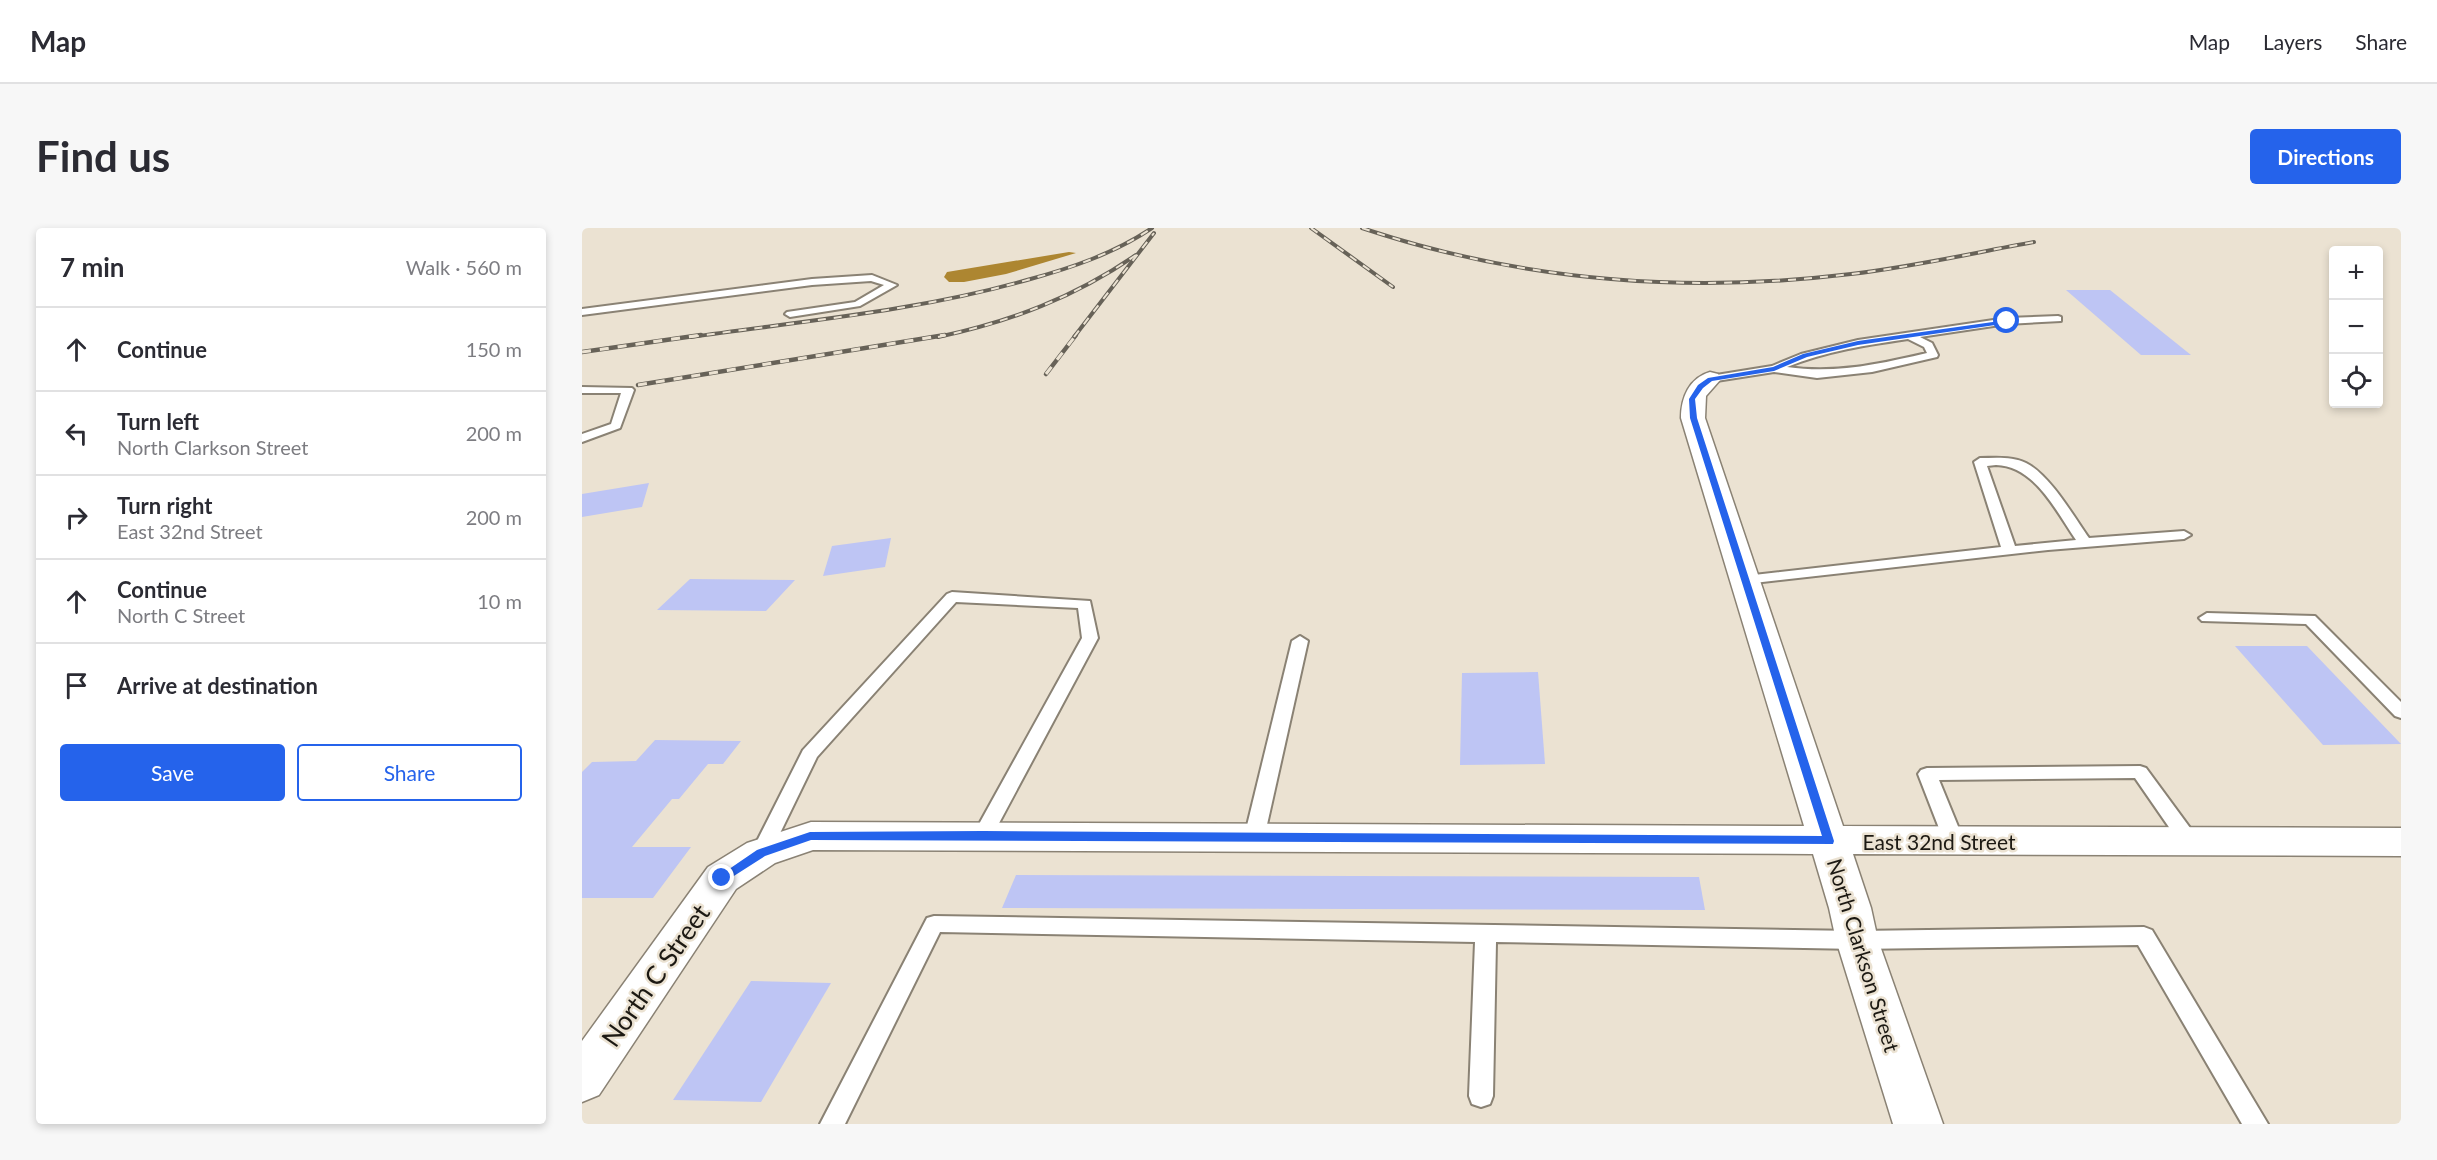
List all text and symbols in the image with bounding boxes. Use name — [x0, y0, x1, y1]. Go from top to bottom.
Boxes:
text: Map — [30, 24, 86, 58]
text: Map — [2189, 29, 2230, 54]
text: Layers — [2263, 29, 2322, 54]
text: Share — [2355, 29, 2407, 54]
button: Directions — [2250, 129, 2401, 184]
text: Find us — [36, 131, 170, 181]
map controls — [2329, 246, 2383, 408]
button: + — [2329, 246, 2383, 300]
text: 7 min — [60, 251, 124, 283]
text: Walk · 560 m — [406, 255, 522, 279]
button: − — [2329, 300, 2383, 354]
route start — [1993, 307, 2019, 333]
icon: ahead — [60, 333, 93, 366]
text: Continue — [117, 336, 207, 363]
text: 150 m — [466, 337, 522, 361]
button: locate — [2329, 354, 2383, 408]
text: Turn left — [117, 408, 199, 435]
icon: left — [60, 417, 93, 450]
text: 200 m — [466, 421, 522, 445]
text: North Clarkson Street — [117, 435, 308, 459]
text: Turn right — [117, 492, 212, 519]
icon: right — [60, 501, 93, 534]
text: 200 m — [466, 505, 522, 529]
text: East 32nd Street — [117, 519, 263, 543]
text: Continue — [117, 576, 207, 603]
icon: ahead — [60, 585, 93, 618]
text: 10 m — [477, 589, 522, 613]
text: North C Street — [117, 603, 245, 627]
icon: arrive — [60, 669, 93, 702]
text: Arrive at destination — [117, 672, 318, 699]
button: Save — [60, 744, 285, 801]
button: Share — [297, 744, 522, 801]
street label: East 32nd Street — [1863, 829, 2016, 854]
street label: North Clarkson Street — [1823, 855, 1905, 1055]
route end — [708, 864, 734, 890]
street label: North C Street — [594, 897, 716, 1052]

